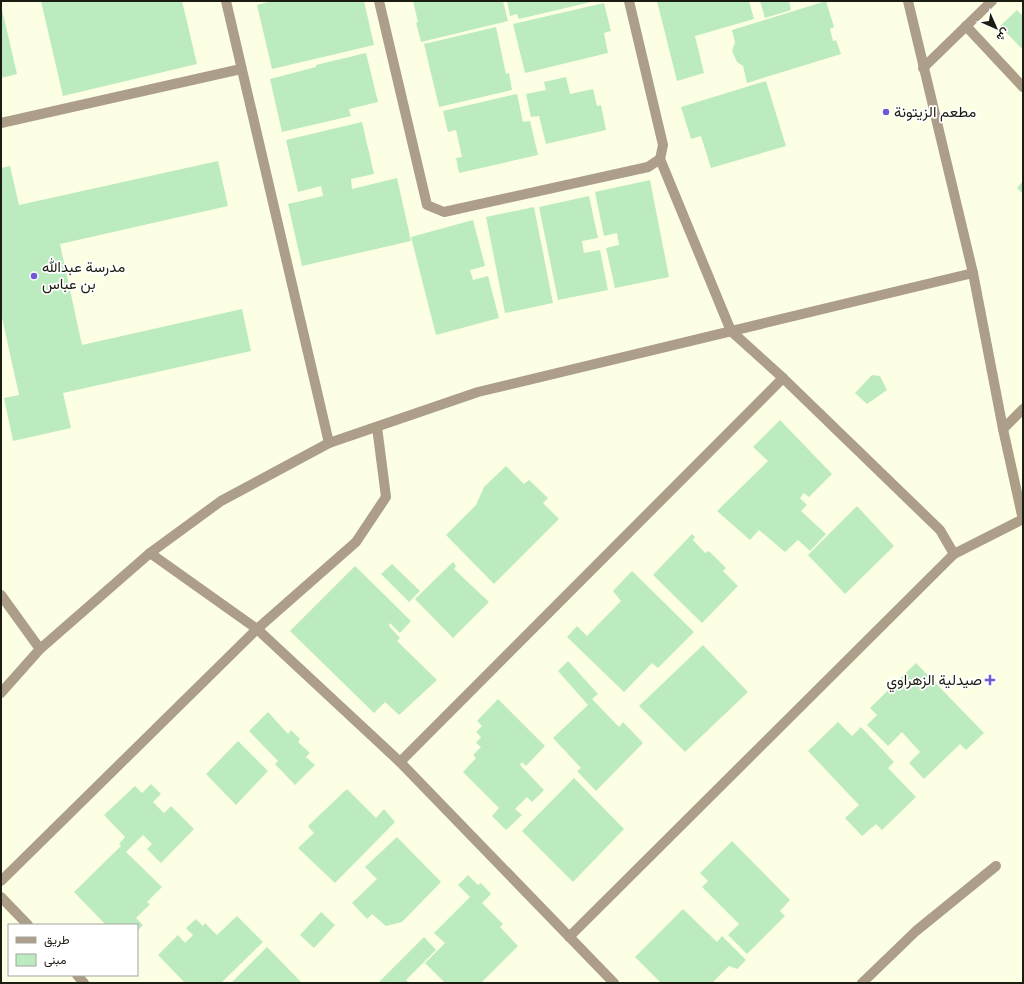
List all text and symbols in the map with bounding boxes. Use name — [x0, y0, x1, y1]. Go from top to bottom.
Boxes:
north arrow — [976, 8, 1016, 48]
text: ش — [993, 25, 1012, 44]
place label: مطعم الزيتونة — [894, 103, 976, 122]
marker: مطعم الزيتونة — [881, 107, 891, 117]
place label: مدرسة عبدالله بن عباس — [42, 258, 125, 294]
marker: مدرسة عبدالله بن عباس — [29, 271, 39, 281]
place label: صيدلية الزهراوي — [886, 671, 982, 693]
marker: صيدلية الزهراوي — [985, 675, 995, 685]
legend — [8, 924, 138, 976]
text: طريق — [44, 933, 70, 948]
text: مبنى — [44, 953, 66, 968]

